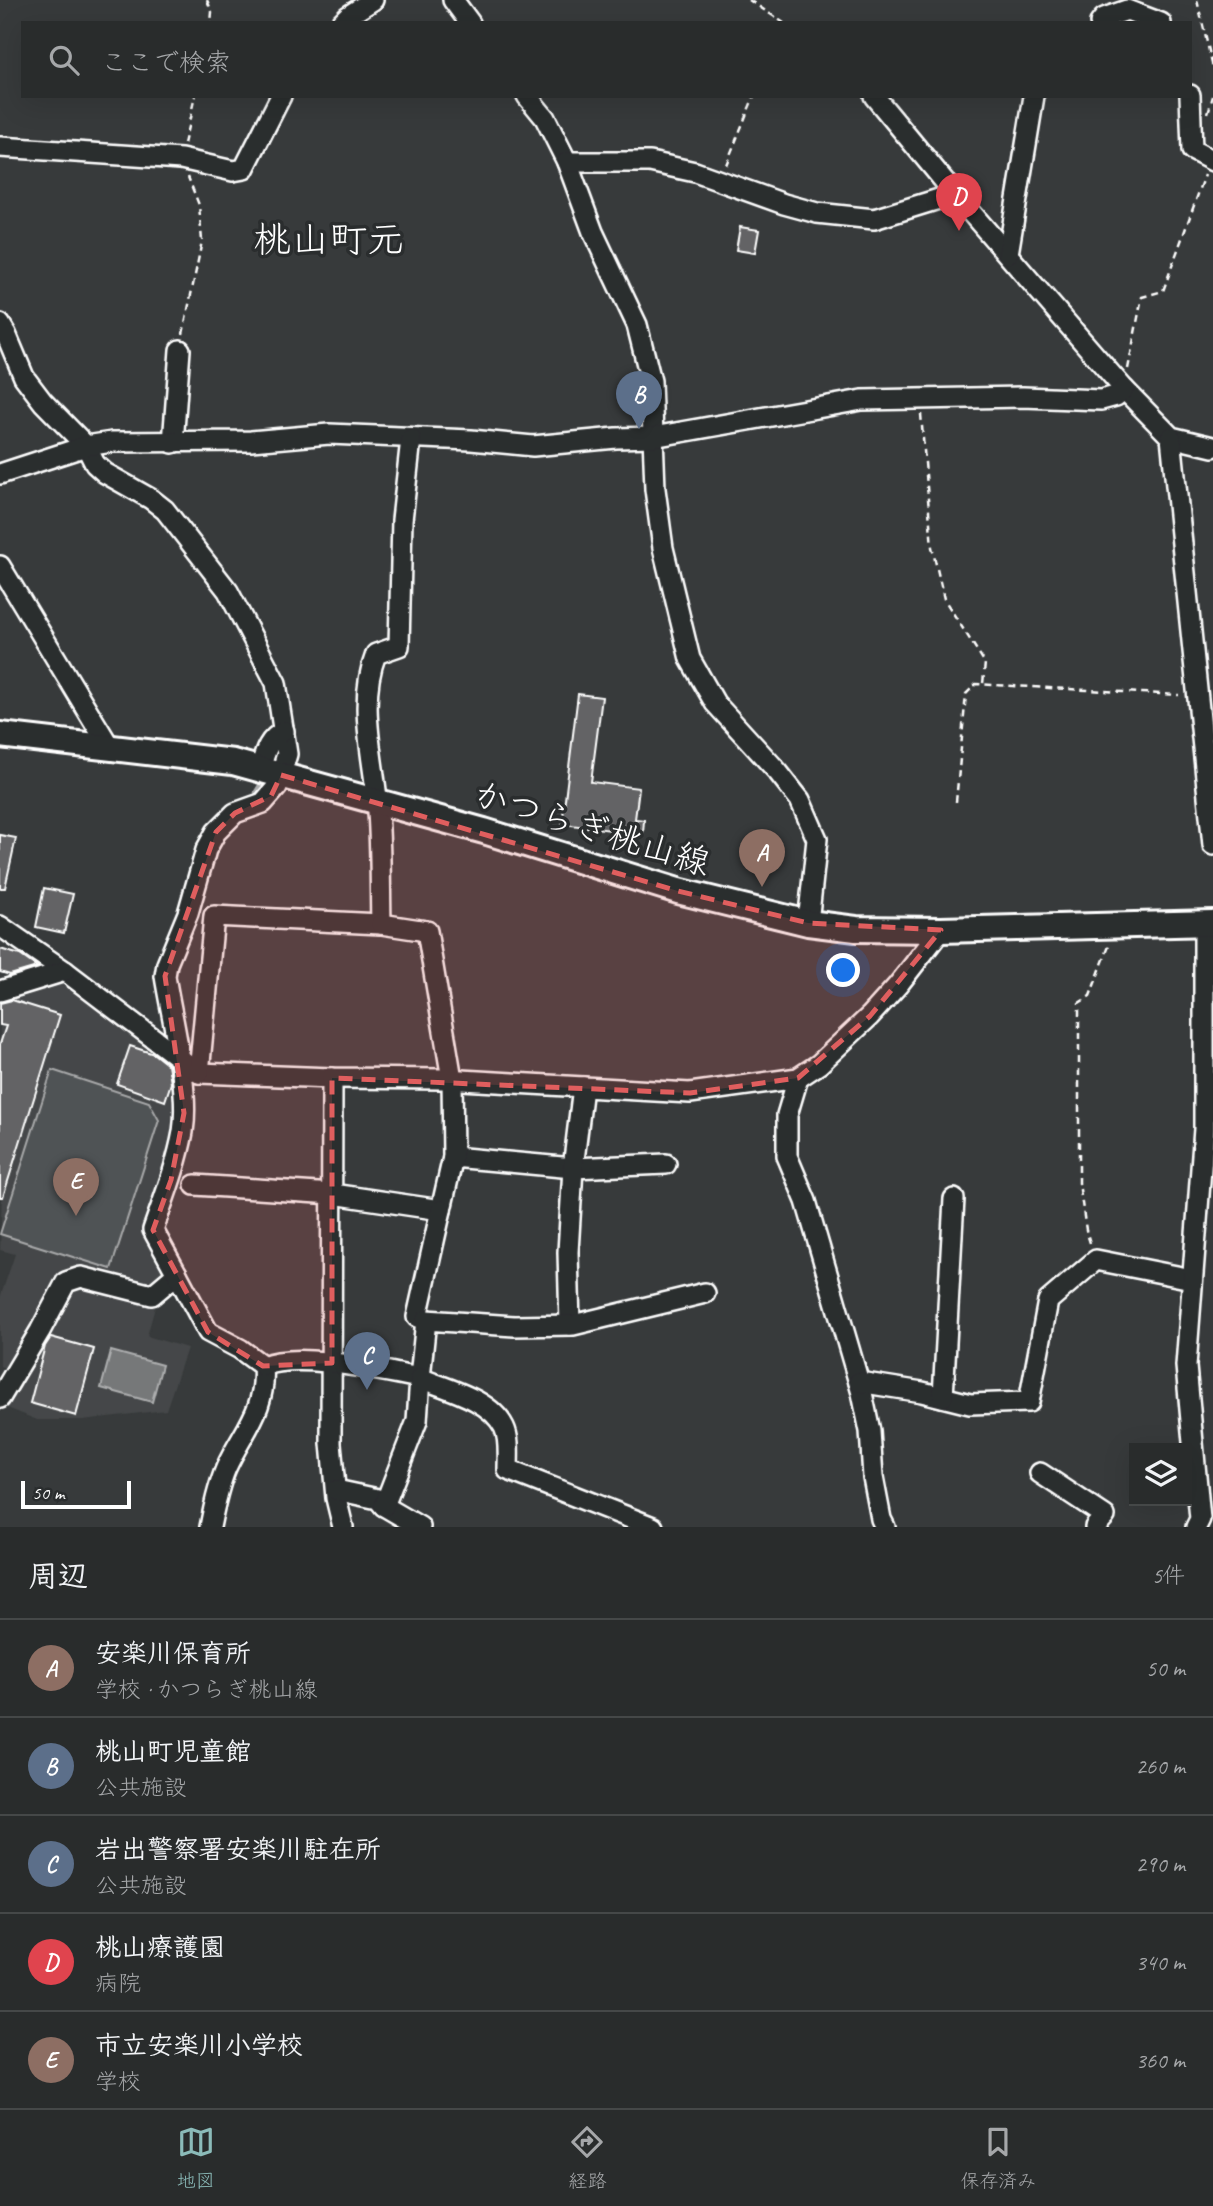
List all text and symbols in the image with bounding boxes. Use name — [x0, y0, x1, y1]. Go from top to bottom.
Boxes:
search box — [21, 21, 1192, 98]
icon: search — [45, 41, 83, 79]
text: ここで検索 — [101, 46, 231, 79]
pin: D — [936, 173, 982, 231]
district label: 桃山町元 — [253, 216, 405, 263]
pin: B — [616, 371, 662, 429]
street label: かつらぎ桃山線 — [468, 771, 716, 886]
pin: A — [739, 829, 785, 887]
your location — [826, 953, 860, 987]
pin: E — [53, 1158, 99, 1216]
pin: C — [344, 1332, 390, 1390]
map controls — [1129, 1443, 1192, 1506]
button: layers — [1129, 1443, 1192, 1506]
scale bar — [21, 1478, 131, 1510]
text: 50 m — [32, 1481, 64, 1505]
text: 周辺 — [28, 1557, 88, 1595]
text: 5件 — [1152, 1561, 1185, 1590]
text: 安楽川保育所 — [95, 1637, 251, 1670]
text: A — [45, 1654, 57, 1683]
text: 50 m — [1146, 1654, 1185, 1683]
text: 学校 · かつらぎ桃山線 — [95, 1675, 317, 1704]
text: 桃山町児童館 — [95, 1735, 251, 1768]
text: B — [45, 1752, 57, 1781]
text: 260 m — [1136, 1752, 1185, 1781]
text: 公共施設 — [95, 1773, 187, 1802]
text: 岩出警察署安楽川駐在所 — [95, 1833, 381, 1866]
text: C — [46, 1850, 56, 1879]
text: 290 m — [1136, 1850, 1185, 1879]
text: 公共施設 — [95, 1871, 187, 1900]
text: 桃山療護園 — [95, 1931, 225, 1964]
text: D — [44, 1948, 58, 1977]
text: 340 m — [1136, 1948, 1185, 1977]
text: 病院 — [95, 1969, 141, 1998]
text: 市立安楽川小学校 — [95, 2029, 303, 2062]
text: E — [45, 2046, 57, 2075]
text: 360 m — [1136, 2046, 1185, 2075]
text: 学校 — [95, 2067, 141, 2096]
tab: 地図 — [177, 2123, 215, 2193]
tab: 経路 — [568, 2123, 606, 2193]
tab: 保存済み — [960, 2123, 1036, 2193]

